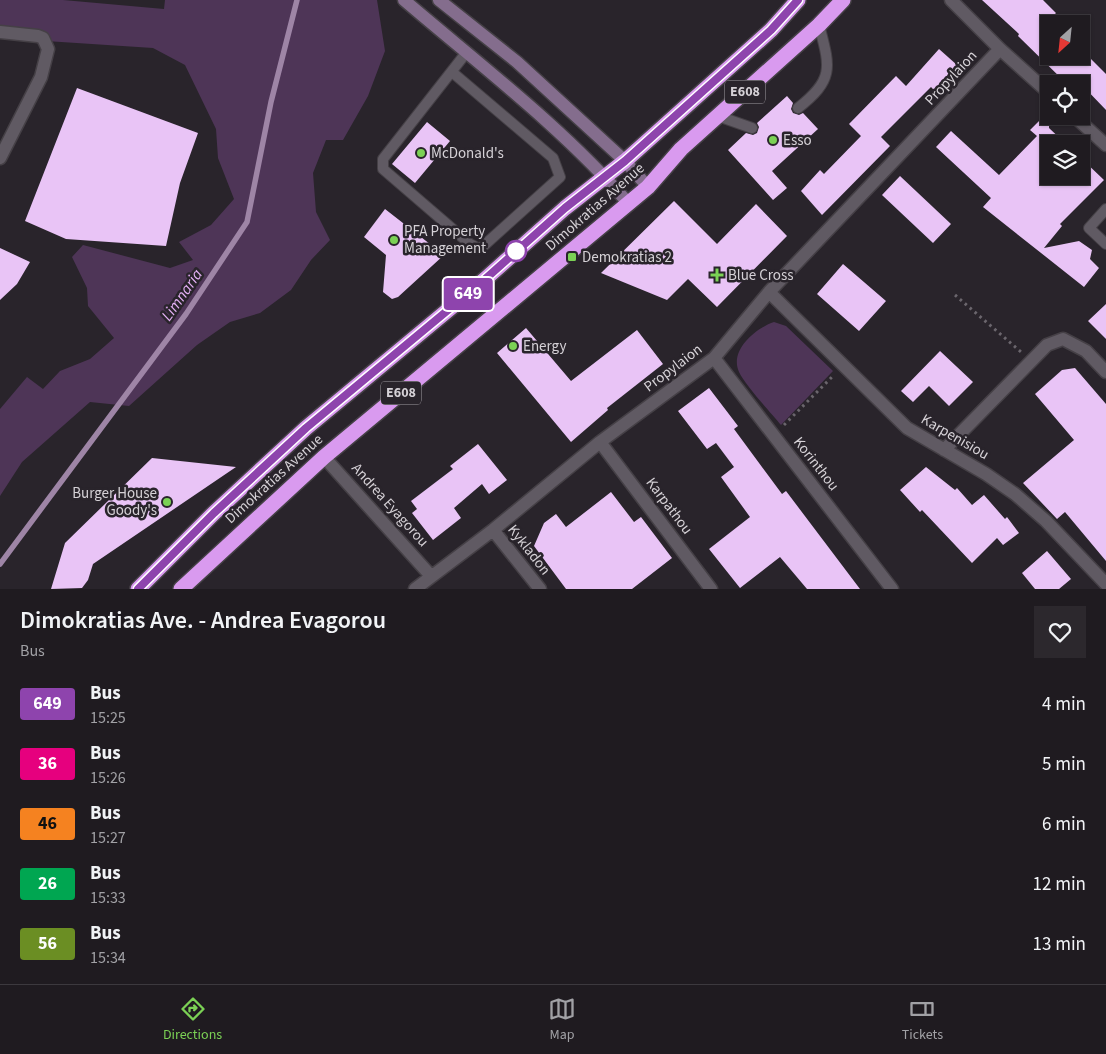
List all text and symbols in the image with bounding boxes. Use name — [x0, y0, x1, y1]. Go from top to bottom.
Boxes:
north arrow — [1040, 15, 1090, 65]
map controls — [1040, 15, 1090, 185]
street label: Propylaion — [920, 46, 982, 110]
button: locate — [1040, 75, 1090, 125]
road number: E608 — [725, 80, 765, 104]
place label: Esso — [783, 130, 812, 151]
marker: Esso — [767, 134, 779, 146]
button: layers — [1040, 135, 1090, 185]
place label: McDonald's — [431, 143, 504, 164]
marker: McDonald's — [415, 147, 427, 159]
street label: Dimokratias Avenue — [541, 158, 649, 256]
place label: PFA Property Management — [404, 221, 486, 259]
marker: PFA Property Management — [388, 234, 400, 246]
unlabelled marker — [505, 240, 527, 262]
place label: Demokratias 2 — [582, 247, 672, 268]
marker: Demokratias 2 — [566, 251, 578, 263]
water label: Limnaria — [156, 264, 208, 325]
place label: Blue Cross — [728, 265, 794, 286]
marker: Blue Cross — [710, 268, 724, 282]
line badge: 649 — [439, 278, 497, 310]
text: 649 — [454, 281, 482, 306]
place label: Energy — [523, 336, 566, 357]
street label: Propylaion — [639, 339, 707, 397]
marker: Energy — [507, 340, 519, 352]
road number: E608 — [381, 382, 421, 404]
street label: Karpenisiou — [917, 409, 993, 465]
street label: Dimokratias Avenue — [221, 429, 327, 529]
street label: Korinthou — [788, 433, 844, 495]
street label: Andrea Eyagorou — [347, 458, 433, 552]
street label: Karpathou — [641, 473, 697, 539]
place label: Burger House Goody's — [72, 483, 157, 521]
marker: Burger House Goody's — [161, 496, 173, 508]
street label: Kykladon — [503, 520, 555, 580]
text: Dimokratias Ave. - Andrea Evagorou — [20, 603, 386, 638]
button: heart — [1034, 606, 1086, 658]
text: Bus — [20, 640, 45, 662]
text: Bus — [90, 680, 121, 707]
text: 649 — [33, 691, 62, 716]
text: 4 min — [1042, 691, 1086, 718]
text: 15:25 — [90, 707, 126, 729]
text: Bus — [90, 740, 121, 767]
text: 36 — [38, 751, 57, 776]
text: 5 min — [1042, 751, 1086, 778]
text: 15:26 — [90, 767, 126, 789]
text: Bus — [90, 800, 121, 827]
text: 46 — [38, 811, 57, 836]
text: 6 min — [1042, 811, 1086, 838]
text: 15:27 — [90, 827, 126, 849]
text: Bus — [90, 860, 121, 887]
text: 26 — [38, 871, 57, 896]
text: 12 min — [1032, 871, 1086, 898]
text: 15:33 — [90, 887, 126, 909]
text: Bus — [90, 920, 121, 947]
text: 56 — [38, 931, 57, 956]
text: 13 min — [1032, 931, 1086, 958]
text: 15:34 — [90, 947, 126, 969]
tab: Directions — [163, 995, 222, 1045]
tab: Map — [548, 995, 576, 1045]
tab: Tickets — [902, 995, 943, 1045]

